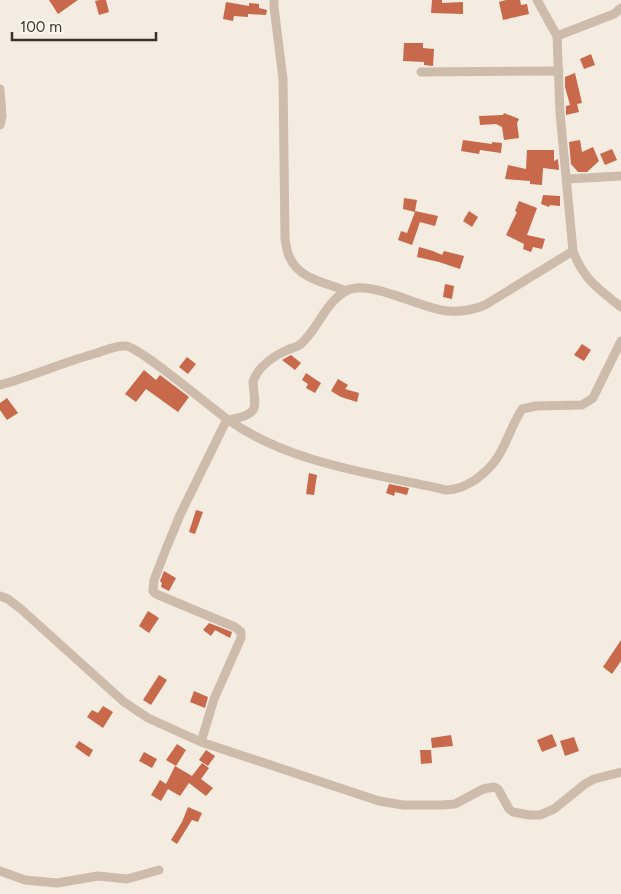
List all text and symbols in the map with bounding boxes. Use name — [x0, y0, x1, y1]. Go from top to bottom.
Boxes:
scale bar — [12, 10, 156, 42]
text: 100 m — [20, 18, 62, 36]

